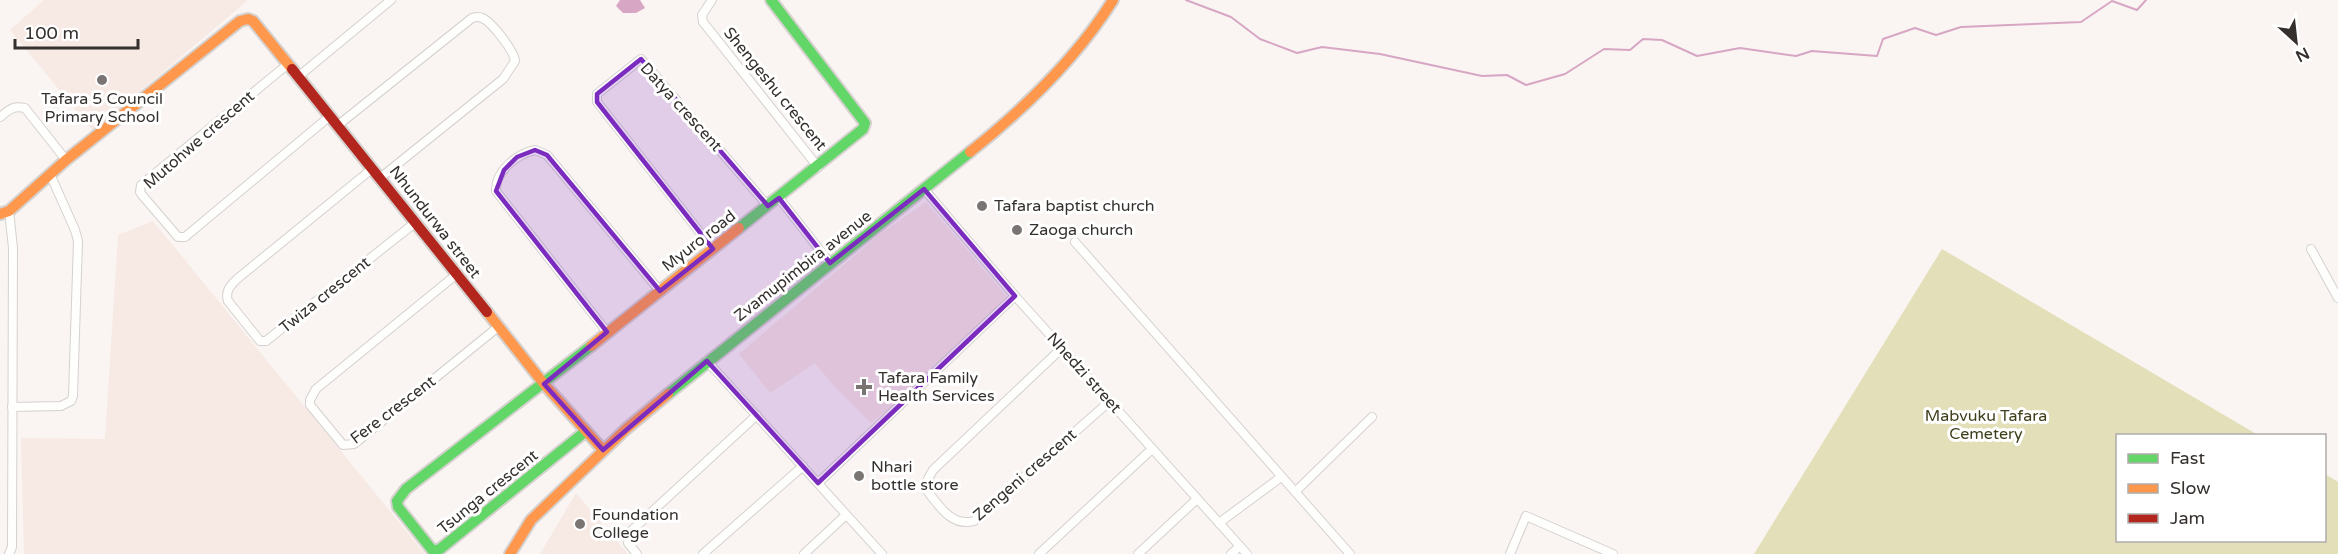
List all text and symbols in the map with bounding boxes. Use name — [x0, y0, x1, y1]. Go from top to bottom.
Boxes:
scale bar — [15, 12, 138, 50]
north arrow — [2266, 12, 2326, 72]
text: 100 m — [24, 22, 79, 44]
street label: Shengeshu crescent — [719, 23, 831, 155]
text: N — [2292, 43, 2313, 66]
street label: Datya crescent — [636, 58, 726, 156]
marker: Tafara 5 Council Primary School — [95, 73, 109, 87]
street label: Mutohwe crescent — [139, 86, 259, 194]
place label: Tafara 5 Council Primary School — [41, 89, 163, 127]
street label: Nhundurwa street — [385, 162, 485, 282]
place label: Tafara baptist church — [994, 196, 1155, 216]
marker: Tafara baptist church — [975, 199, 989, 213]
street label: Myuro road — [658, 206, 740, 276]
street label: Zvamupimbira avenue — [730, 206, 876, 326]
place label: Zaoga church — [1029, 220, 1133, 240]
marker: Zaoga church — [1010, 223, 1024, 237]
street label: Twiza crescent — [276, 252, 374, 338]
street label: Nhedzi street — [1043, 329, 1125, 417]
place label: Tafara Family Health Services — [878, 368, 995, 406]
street label: Fere crescent — [346, 371, 440, 449]
marker: Tafara Family Health Services — [855, 378, 873, 396]
park label: Mabvuku Tafara Cemetery — [1925, 406, 2047, 444]
street label: Zengeni crescent — [969, 425, 1081, 525]
legend — [2116, 434, 2326, 542]
street label: Tsunga crescent — [434, 445, 542, 539]
text: Fast — [2170, 447, 2205, 469]
place label: Nhari bottle store — [871, 457, 958, 495]
marker: Nhari bottle store — [852, 469, 866, 483]
text: Slow — [2170, 477, 2211, 499]
place label: Foundation College — [592, 505, 679, 543]
text: Jam — [2170, 507, 2205, 529]
marker: Foundation College — [573, 517, 587, 531]

